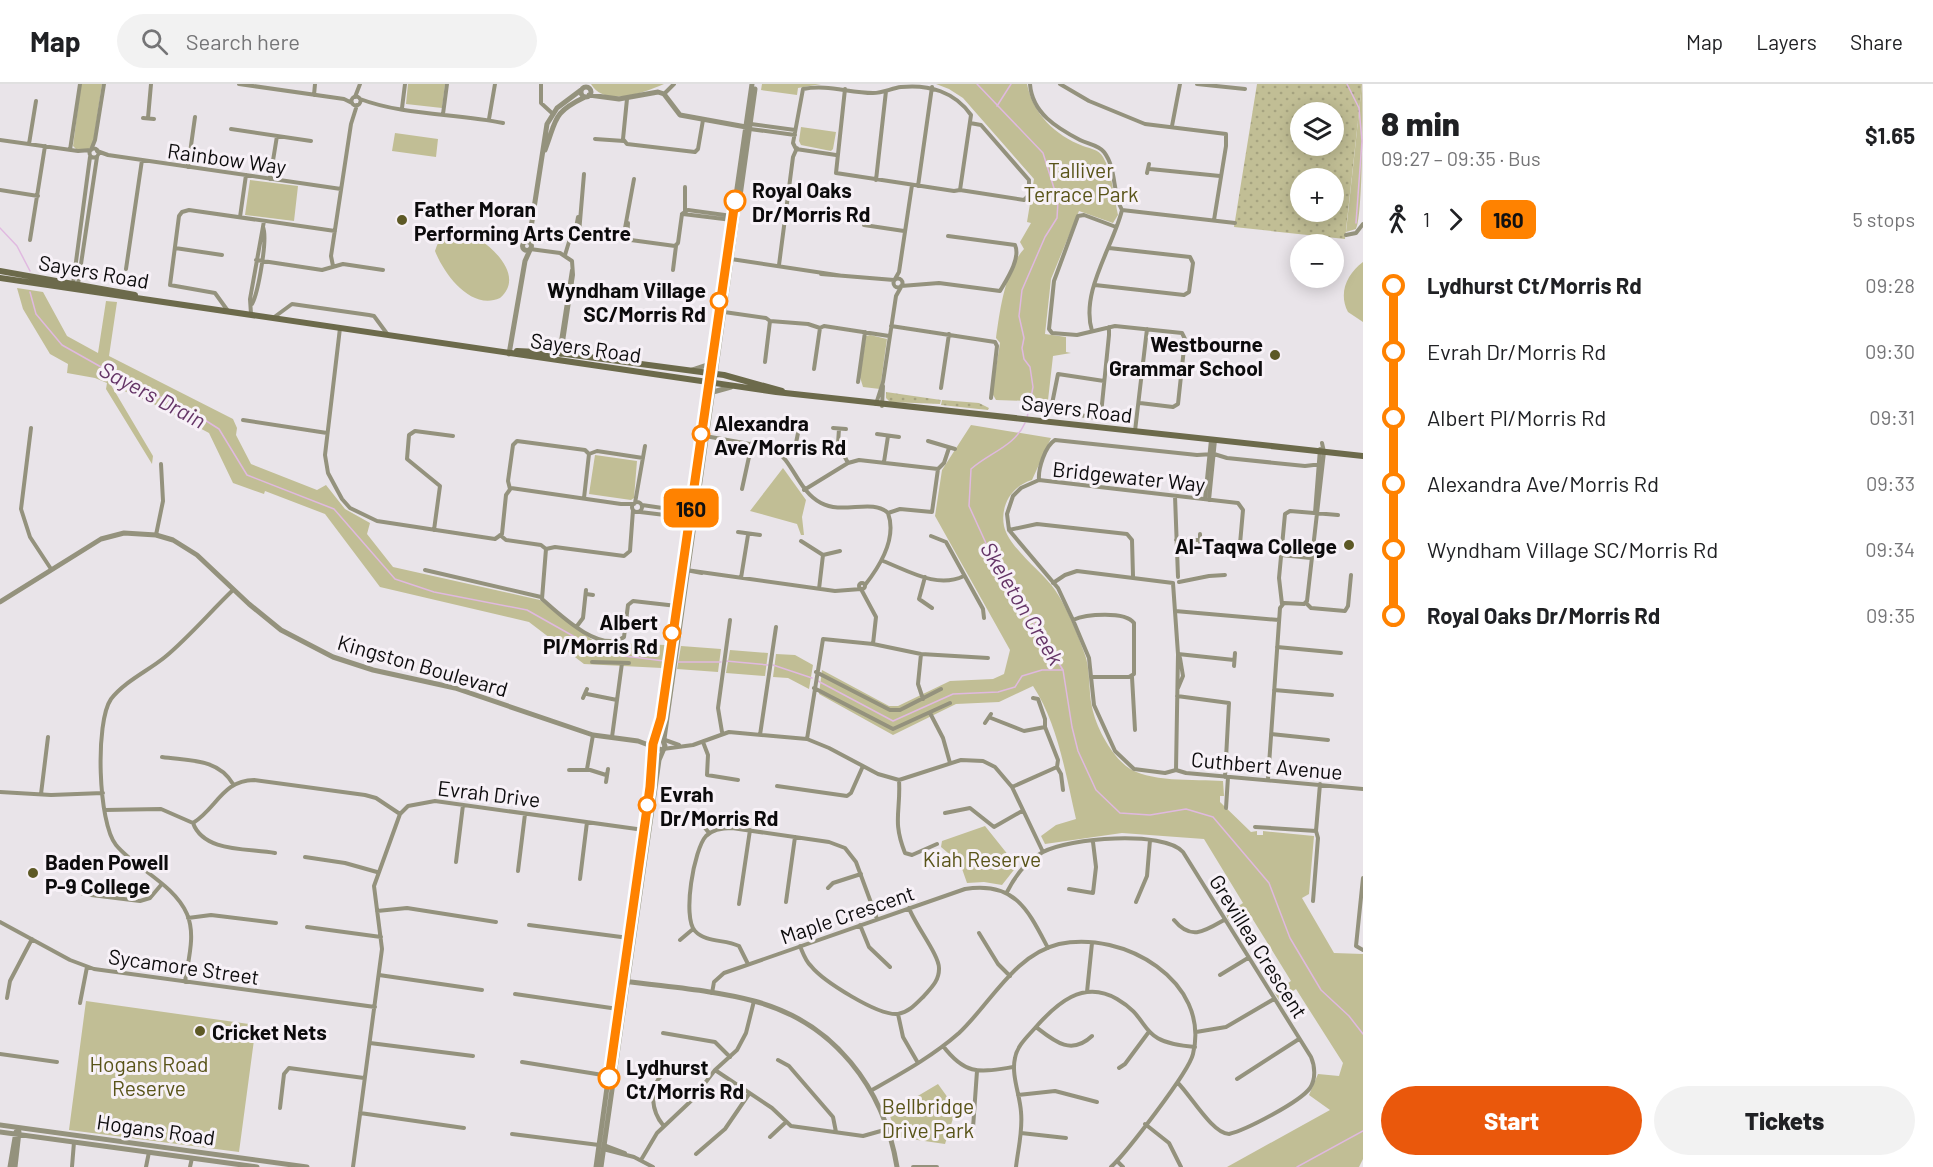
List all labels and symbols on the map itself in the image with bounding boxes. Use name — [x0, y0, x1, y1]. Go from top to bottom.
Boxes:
street label: Rainbow Way — [166, 137, 288, 179]
park label: Talliver Terrace Park — [1023, 157, 1139, 206]
place label: Royal Oaks Dr/Morris Rd — [752, 177, 870, 226]
marker: Royal Oaks Dr/Morris Rd — [724, 190, 746, 212]
place label: Father Moran Performing Arts Centre — [414, 196, 631, 245]
marker: Father Moran Performing Arts Centre — [395, 213, 409, 227]
street label: Sayers Road — [37, 249, 151, 293]
place label: Wyndham Village SC/Morris Rd — [547, 277, 706, 326]
marker: Wyndham Village SC/Morris Rd — [710, 292, 728, 310]
street label: Sayers Road — [529, 327, 643, 367]
place label: Westbourne Grammar School — [1109, 331, 1263, 380]
marker: Westbourne Grammar School — [1268, 348, 1282, 362]
water label: Sayers Drain — [95, 355, 211, 433]
street label: Sayers Road — [1020, 389, 1134, 427]
place label: Alexandra Ave/Morris Rd — [714, 410, 846, 459]
marker: Alexandra Ave/Morris Rd — [692, 425, 710, 443]
street label: Bridgewater Way — [1051, 456, 1207, 496]
line badge: 160 — [656, 488, 726, 528]
place label: Al-Taqwa College — [1175, 533, 1337, 558]
water label: Skeleton Creek — [976, 537, 1070, 670]
marker: Al-Taqwa College — [1342, 538, 1356, 552]
place label: Albert Pl/Morris Rd — [543, 609, 658, 658]
marker: Albert Pl/Morris Rd — [663, 624, 681, 642]
street label: Kingston Boulevard — [335, 629, 511, 701]
street label: Cuthbert Avenue — [1190, 746, 1344, 784]
street label: Evrah Drive — [436, 774, 542, 812]
place label: Evrah Dr/Morris Rd — [660, 781, 778, 830]
marker: Evrah Dr/Morris Rd — [638, 796, 656, 814]
park label: Kiah Reserve — [923, 846, 1041, 871]
place label: Baden Powell P-9 College — [45, 849, 169, 898]
marker: Baden Powell P-9 College — [26, 866, 40, 880]
street label: Grevillea Crescent — [1205, 870, 1313, 1022]
street label: Maple Crescent — [777, 879, 917, 949]
street label: Sycamore Street — [107, 943, 261, 989]
place label: Cricket Nets — [212, 1019, 327, 1044]
marker: Cricket Nets — [193, 1024, 207, 1038]
park label: Hogans Road Reserve — [89, 1051, 209, 1100]
place label: Lydhurst Ct/Morris Rd — [626, 1054, 744, 1103]
marker: Lydhurst Ct/Morris Rd — [598, 1067, 620, 1089]
park label: Bellbridge Drive Park — [882, 1093, 974, 1142]
street label: Hogans Road — [95, 1108, 217, 1150]

